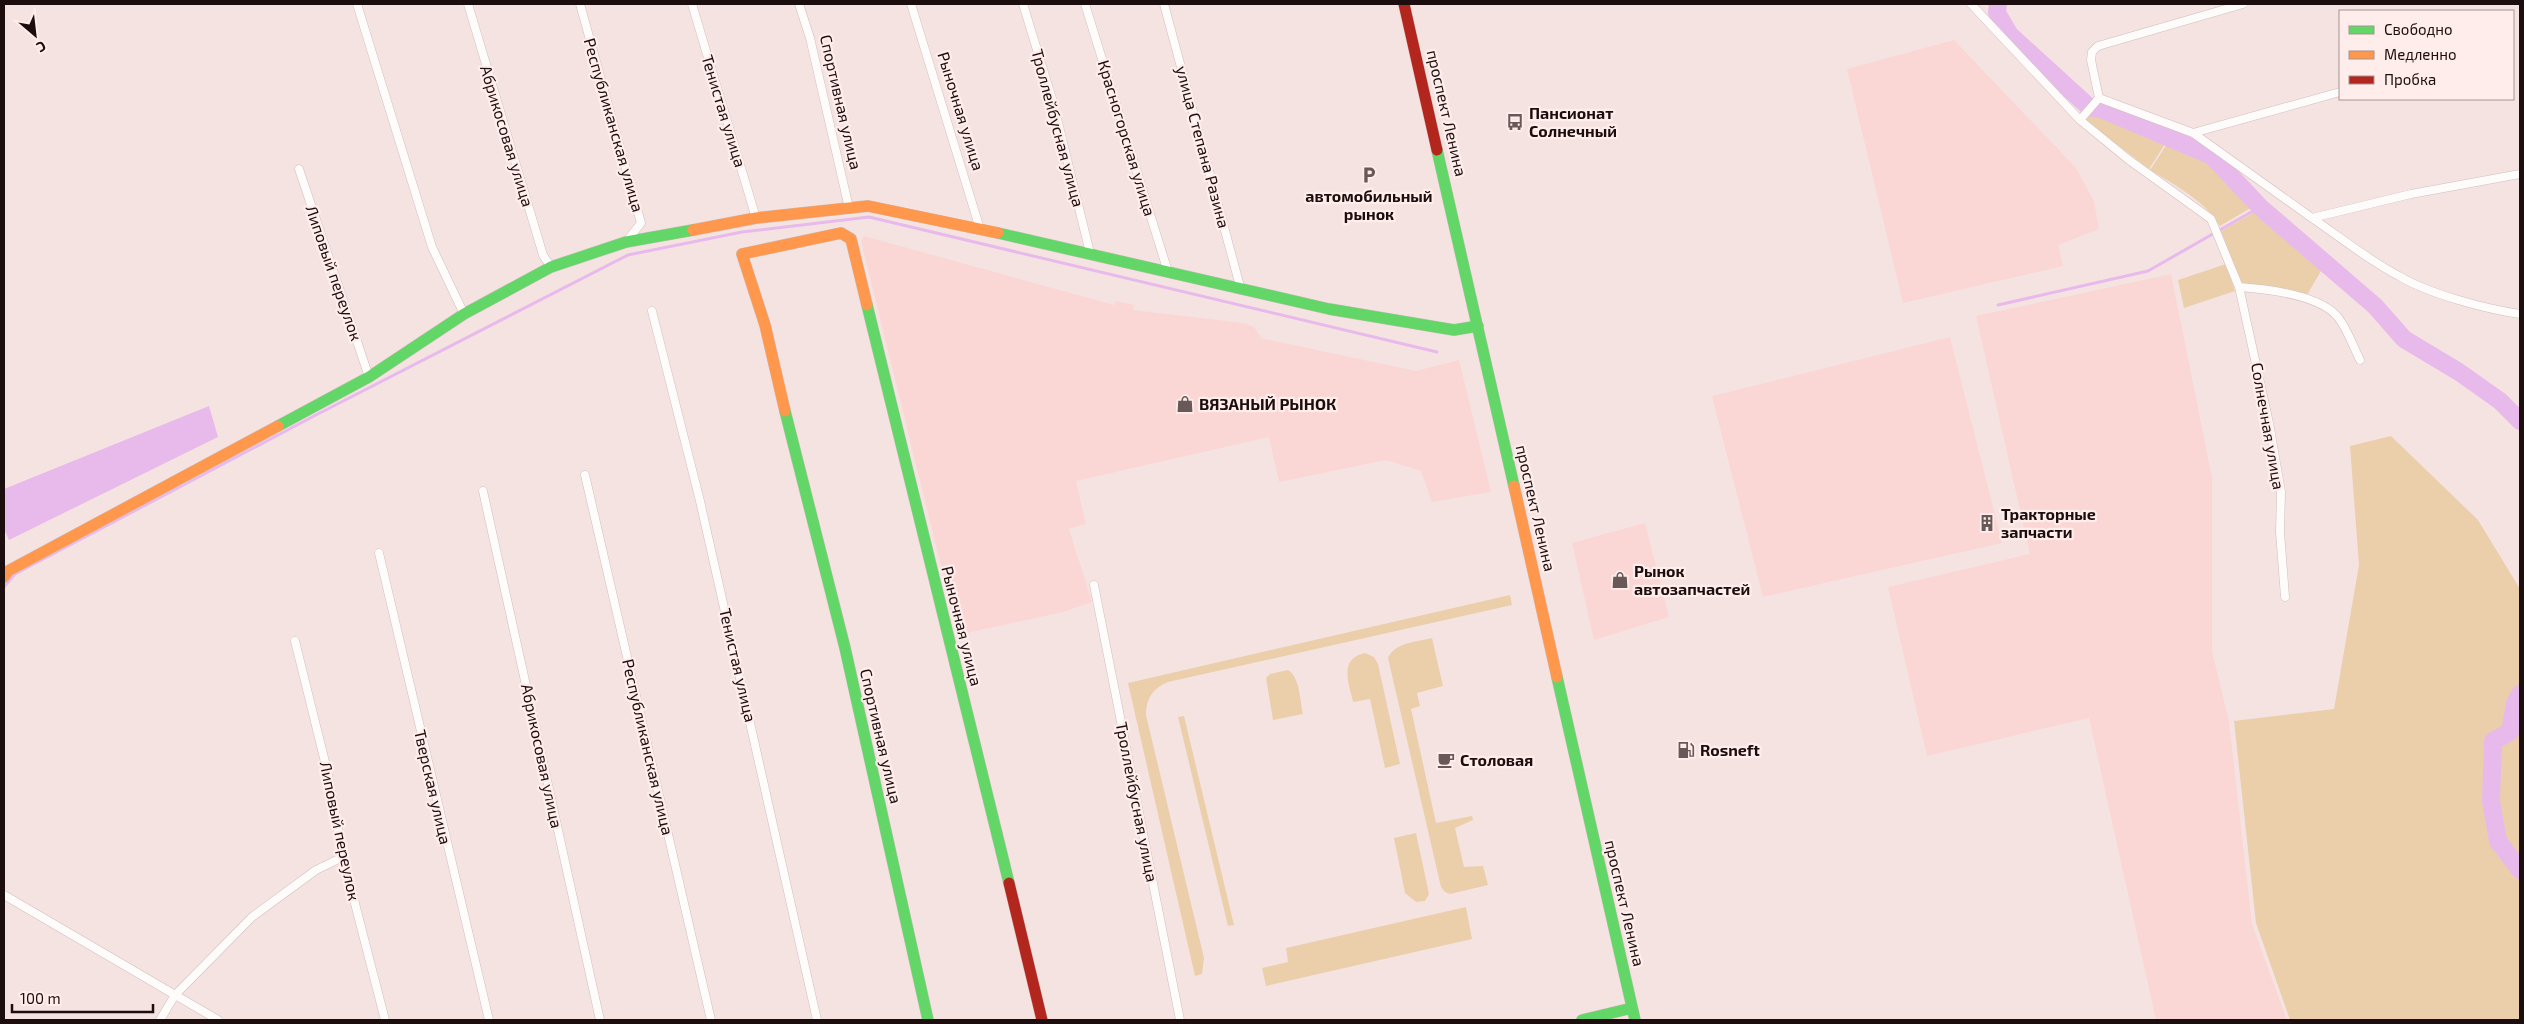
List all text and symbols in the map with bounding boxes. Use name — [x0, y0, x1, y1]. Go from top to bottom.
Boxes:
north arrow — [10, 10, 60, 60]
legend — [2339, 10, 2514, 100]
text: Свободно — [2384, 20, 2453, 38]
street label: Спортивная улица — [816, 33, 866, 171]
street label: Республиканская улица — [580, 36, 648, 214]
text: С — [34, 37, 49, 56]
text: Медленно — [2384, 45, 2457, 63]
street label: Троллейбусная улица — [1027, 47, 1089, 209]
street label: проспект Ленина — [1424, 48, 1471, 178]
street label: Рыночная улица — [933, 49, 989, 173]
street label: Тенистая улица — [697, 52, 751, 170]
street label: Красногорская улица — [1094, 58, 1160, 218]
street label: Абрикосовая улица — [476, 63, 538, 209]
street label: улица Степана Разина — [1172, 64, 1234, 230]
text: Пробка — [2384, 70, 2436, 88]
place label: Пансионат Солнечный — [1529, 103, 1617, 140]
bus stop icon: Пансионат Солнечный — [1505, 112, 1525, 132]
parking icon: автомобильный рынок — [1359, 165, 1379, 185]
place label: автомобильный рынок — [1305, 186, 1433, 223]
street label: Липовый переулок — [301, 203, 367, 344]
street label: Солнечная улица — [2247, 361, 2289, 491]
shop icon: ВЯЗАНЫЙ РЫНОК — [1175, 394, 1195, 414]
place label: ВЯЗАНЫЙ РЫНОК — [1199, 394, 1336, 413]
street label: проспект Ленина — [1513, 443, 1560, 573]
place label: Тракторные запчасти — [2001, 504, 2096, 541]
building icon: Тракторные запчасти — [1977, 513, 1997, 533]
place label: Рынок автозапчастей — [1634, 561, 1750, 598]
street label: Рыночная улица — [937, 564, 987, 688]
shop icon: Рынок автозапчастей — [1610, 570, 1630, 590]
street label: Тенистая улица — [715, 606, 761, 724]
street label: Республиканская улица — [618, 657, 678, 837]
street label: Спортивная улица — [856, 667, 906, 805]
street label: Абрикосовая улица — [517, 682, 567, 830]
street label: Троллейбусная улица — [1112, 720, 1162, 884]
street label: Тверская улица — [410, 728, 456, 846]
fuel station icon: Rosneft — [1676, 740, 1696, 760]
place label: Rosneft — [1700, 740, 1760, 759]
cafe icon: Столовая — [1436, 750, 1456, 770]
place label: Столовая — [1460, 750, 1533, 769]
street label: Липовый переулок — [315, 760, 365, 903]
street label: проспект Ленина — [1602, 838, 1649, 968]
scale bar — [12, 982, 154, 1014]
text: 100 m — [20, 989, 61, 1007]

